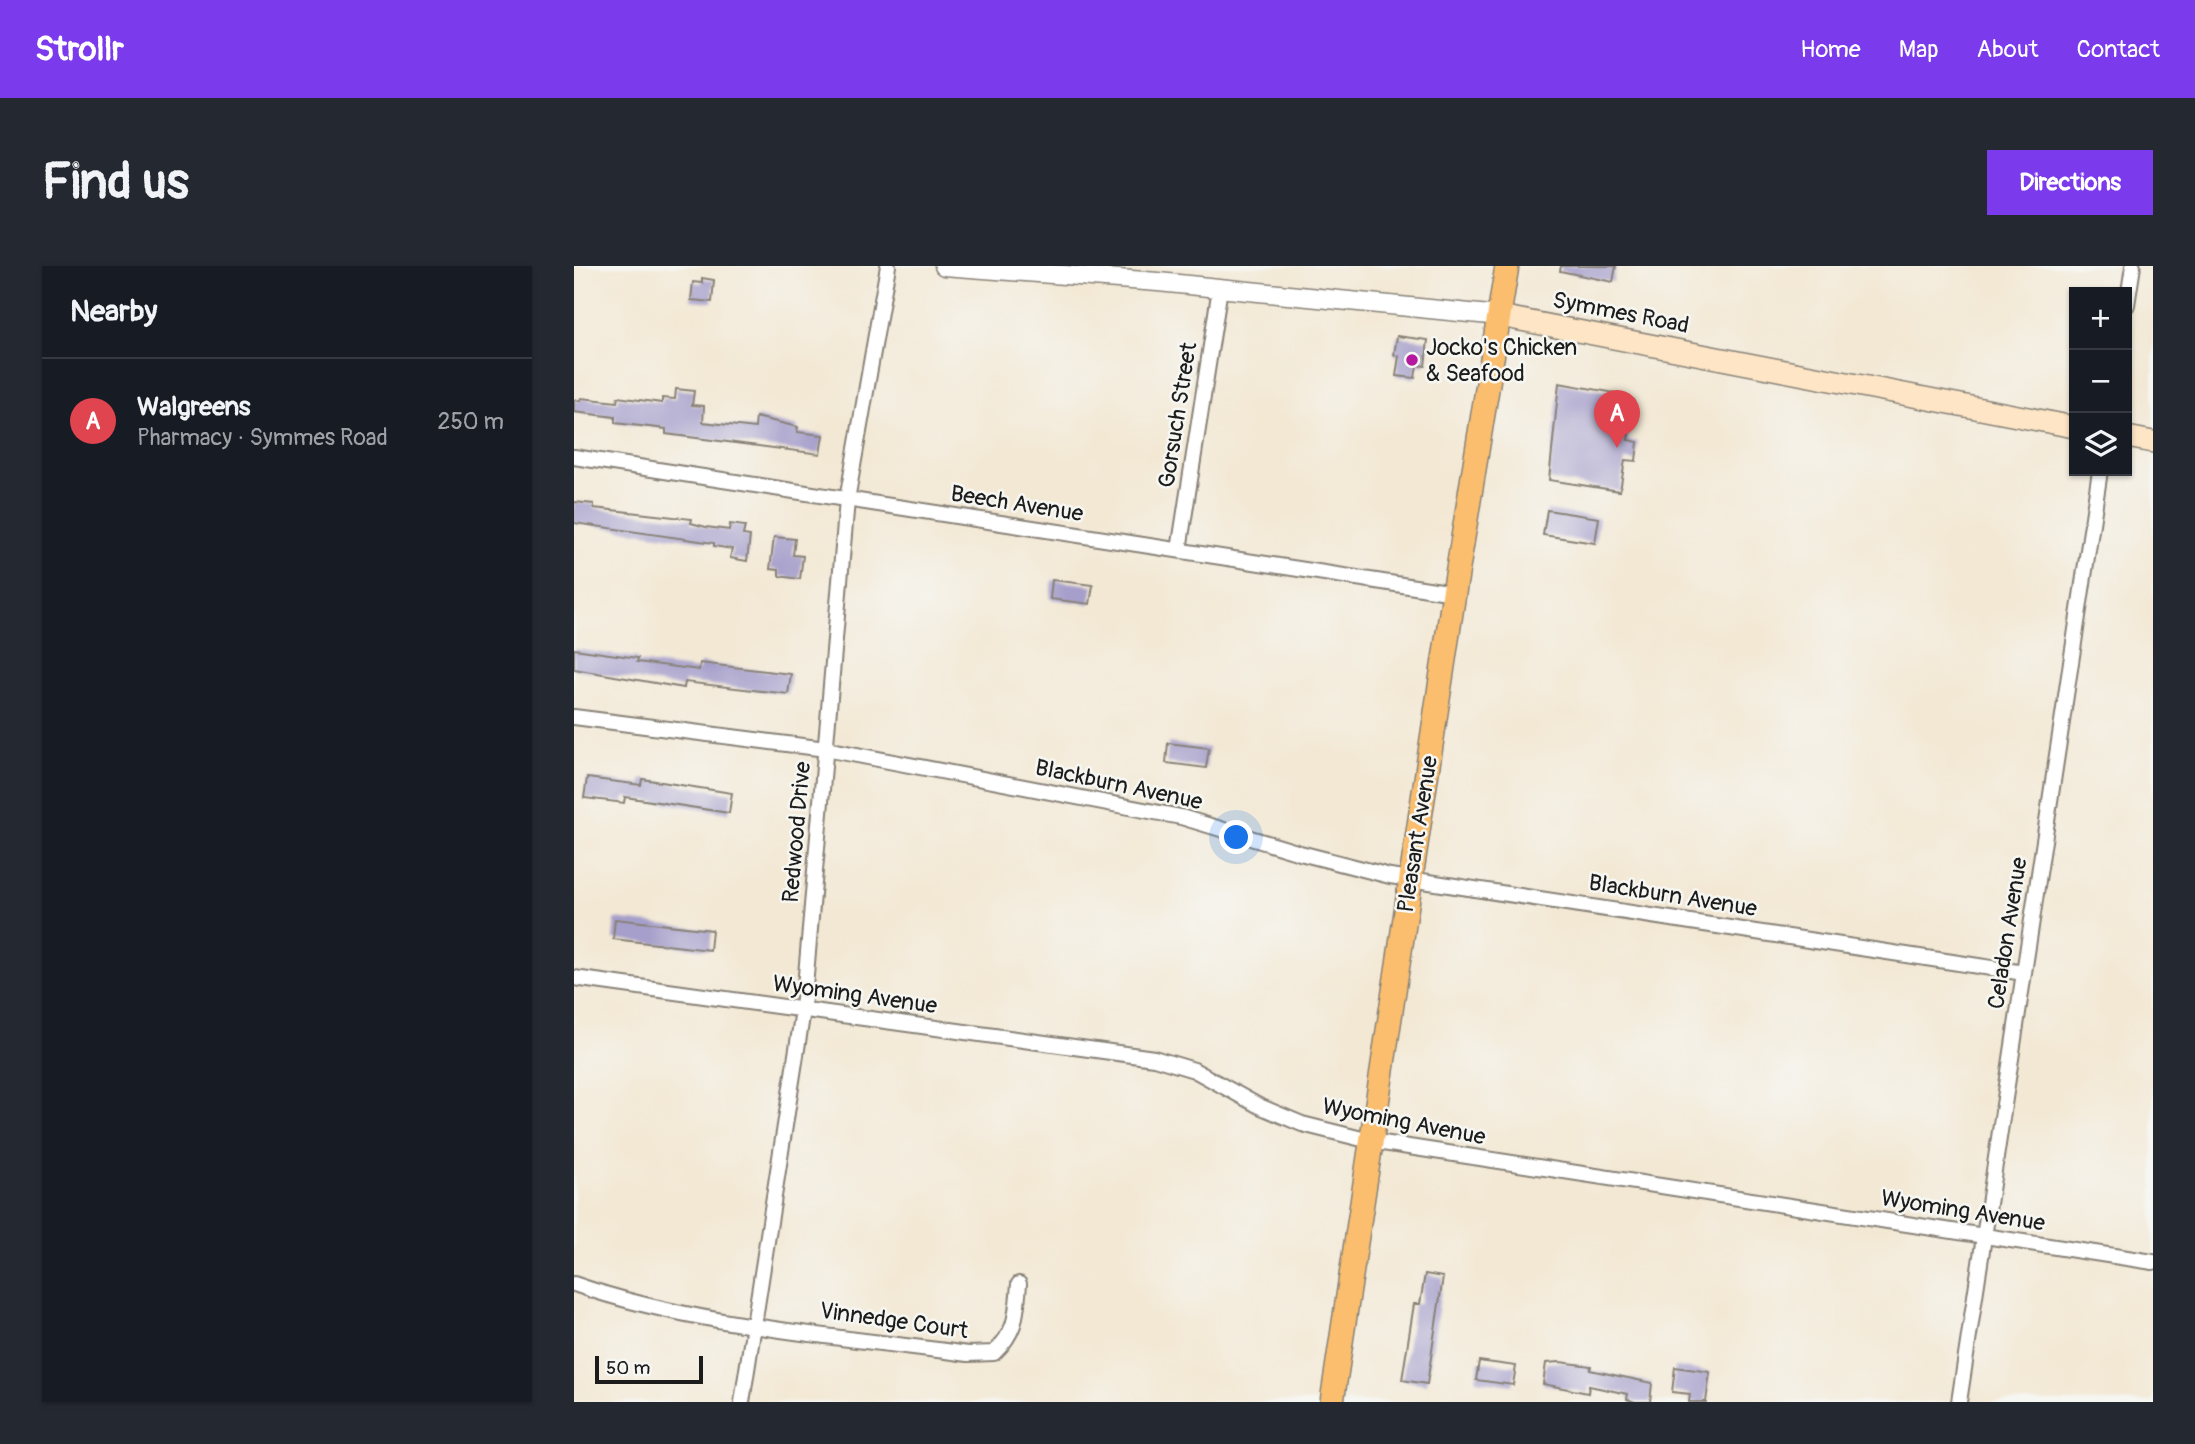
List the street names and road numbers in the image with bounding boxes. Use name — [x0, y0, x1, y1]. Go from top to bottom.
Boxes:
street label: Symmes Road — [1550, 285, 1692, 340]
street label: Gorsuch Street — [1152, 339, 1203, 490]
street label: Beech Avenue — [949, 479, 1086, 528]
street label: Blackburn Avenue — [1033, 753, 1206, 817]
street label: Pleasant Avenue — [1391, 753, 1444, 914]
street label: Redwood Drive — [776, 760, 817, 904]
street label: Celadon Avenue — [1981, 854, 2034, 1011]
street label: Blackburn Avenue — [1587, 868, 1760, 923]
street label: Wyoming Avenue — [771, 969, 940, 1020]
street label: Wyoming Avenue — [1320, 1091, 1489, 1152]
street label: Wyoming Avenue — [1879, 1183, 2048, 1238]
street label: Vinnedge Court — [818, 1296, 971, 1345]

